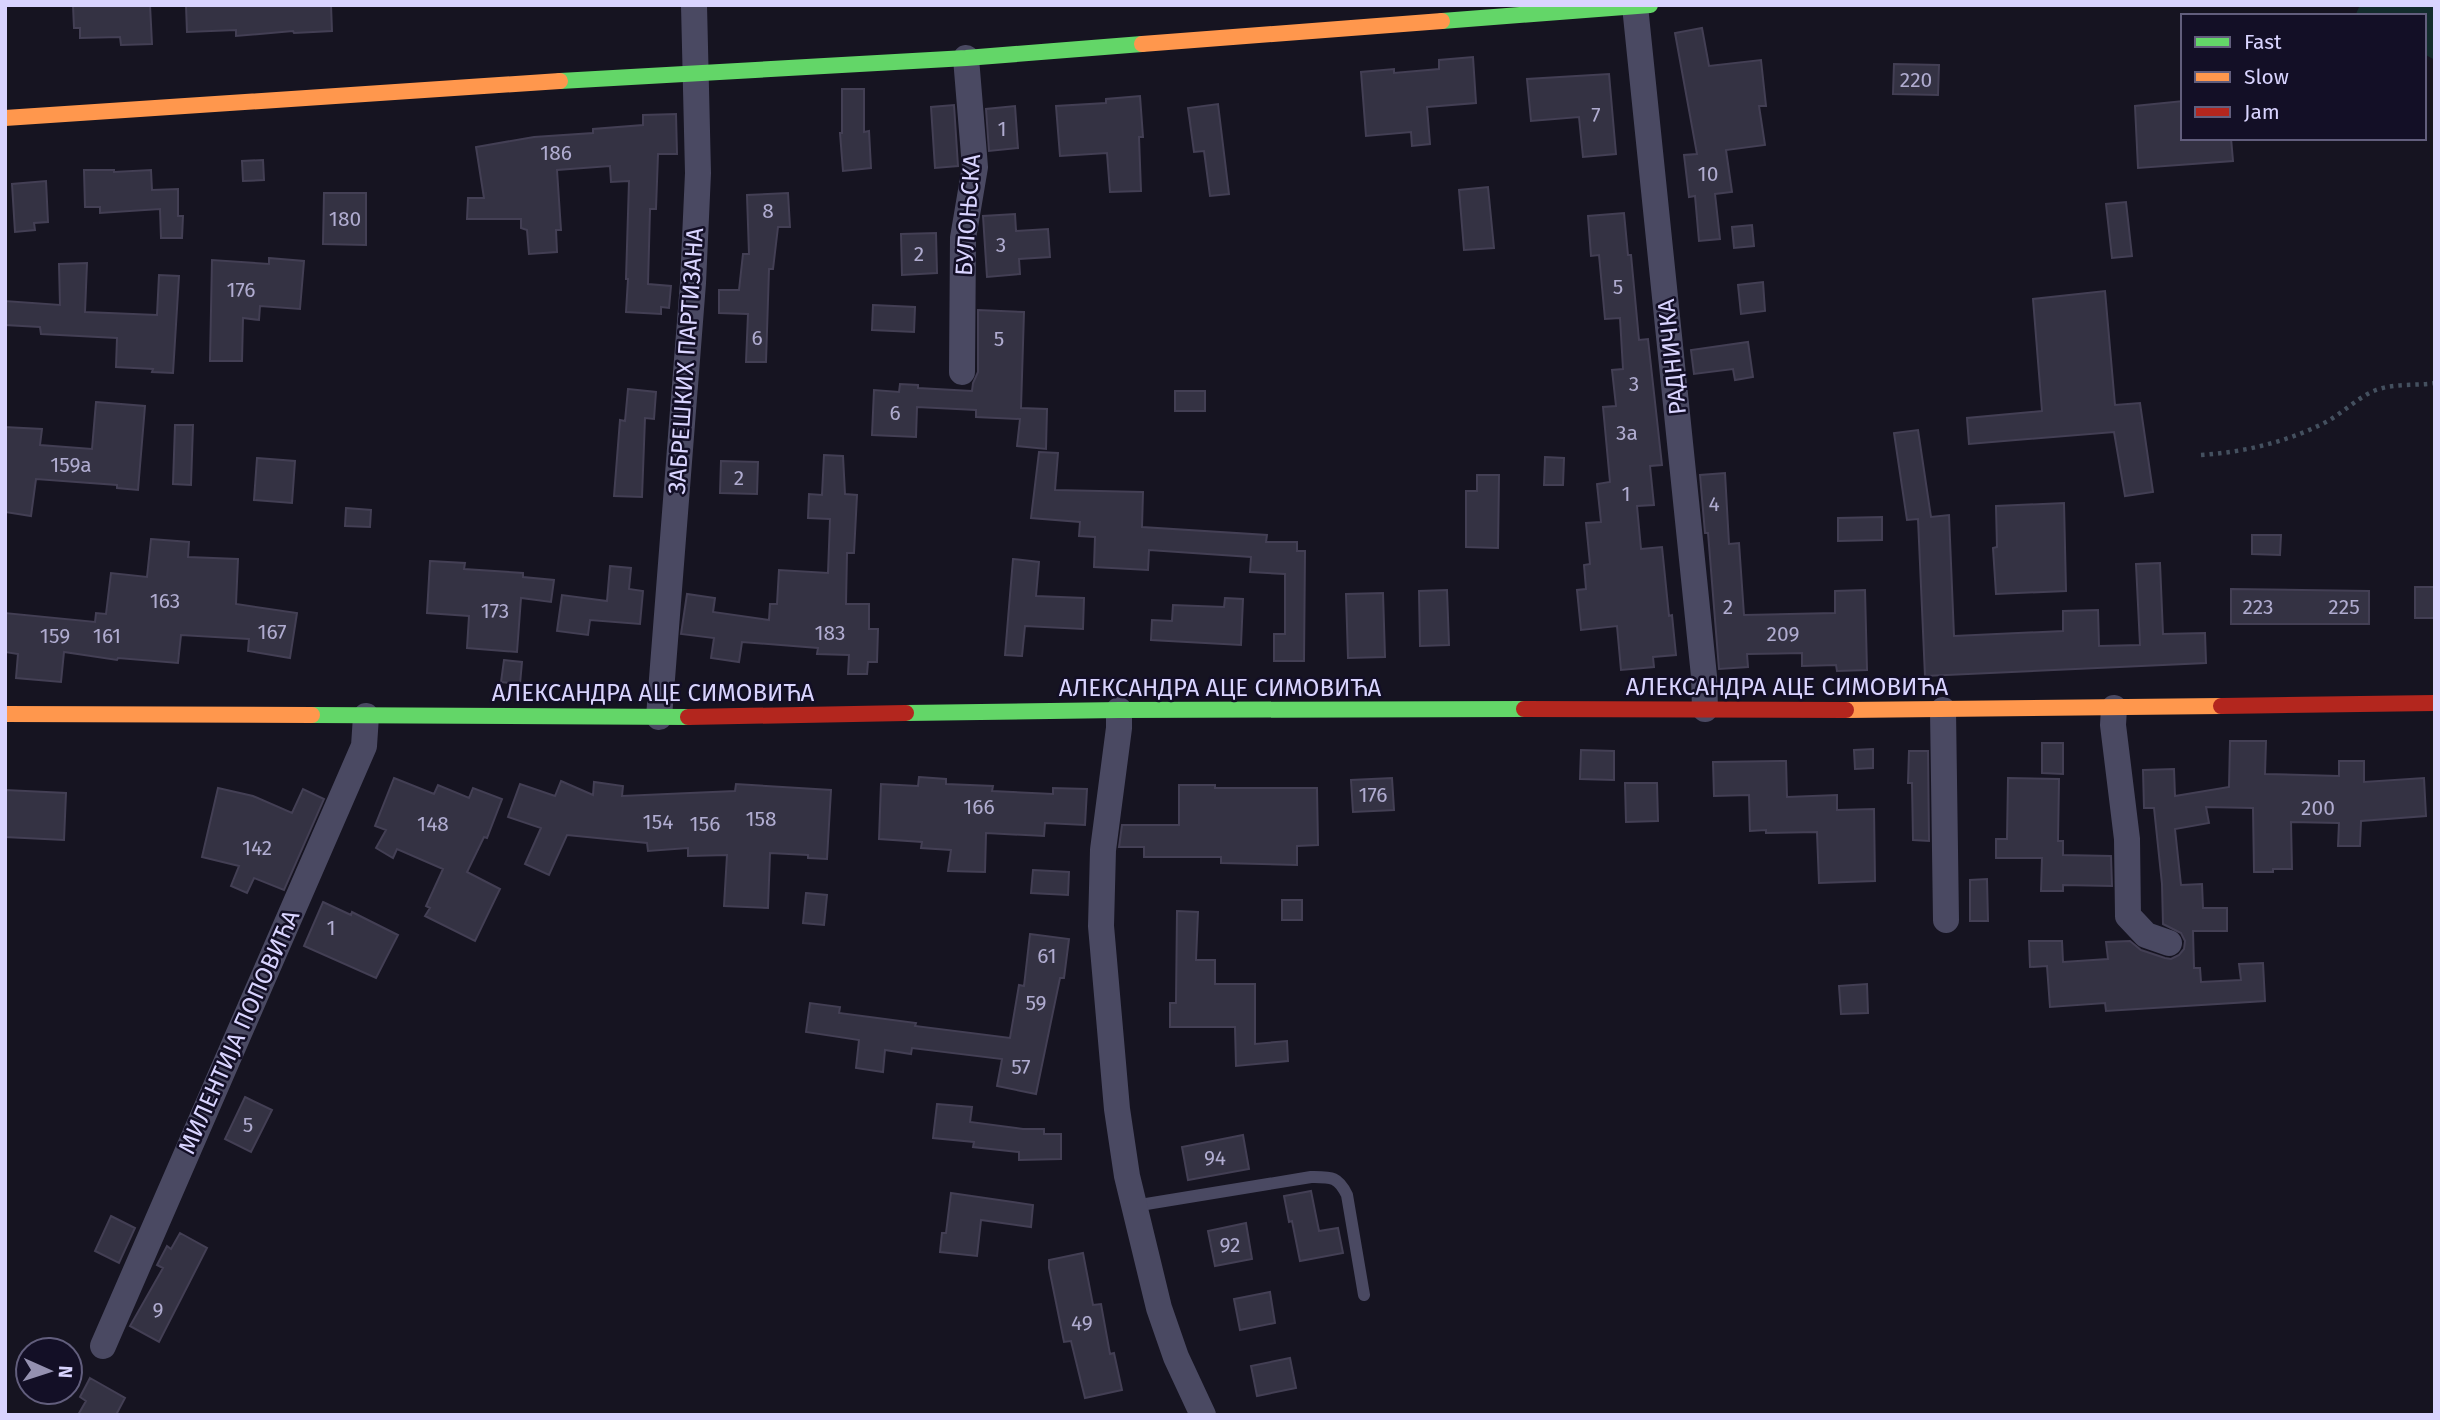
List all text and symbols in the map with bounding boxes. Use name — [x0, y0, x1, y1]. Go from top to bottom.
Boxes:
legend — [2181, 14, 2426, 140]
text: Fast — [2244, 29, 2282, 55]
text: Slow — [2244, 64, 2289, 90]
house number: 220 — [1900, 67, 1932, 93]
text: Jam — [2244, 99, 2280, 125]
house number: 7 — [1591, 102, 1601, 128]
house number: 1 — [997, 116, 1007, 142]
house number: 186 — [540, 140, 572, 166]
street label: БУЛОЊСКА — [950, 153, 986, 277]
house number: 10 — [1698, 161, 1718, 187]
house number: 8 — [762, 198, 774, 224]
house number: 180 — [329, 206, 361, 232]
street label: ЗАБРЕШКИХ ПАРТИЗАНА — [663, 227, 709, 495]
house number: 3 — [996, 232, 1006, 258]
house number: 2 — [914, 241, 924, 267]
house number: 5 — [1613, 274, 1623, 300]
house number: 176 — [226, 277, 256, 303]
street label: РАДНИЧКА — [1652, 298, 1692, 416]
house number: 6 — [751, 325, 763, 351]
house number: 5 — [994, 326, 1004, 352]
house number: 3 — [1629, 371, 1639, 397]
house number: 6 — [889, 400, 901, 426]
house number: 3a — [1616, 420, 1638, 446]
house number: 159a — [50, 452, 92, 478]
house number: 2 — [734, 465, 744, 491]
house number: 1 — [1621, 481, 1631, 507]
house number: 4 — [1708, 491, 1720, 517]
house number: 163 — [150, 588, 180, 614]
house number: 2 — [1723, 594, 1733, 620]
house number: 223 — [2242, 594, 2274, 620]
house number: 225 — [2328, 594, 2360, 620]
house number: 173 — [481, 598, 509, 624]
house number: 167 — [257, 619, 287, 645]
house number: 183 — [814, 620, 846, 646]
house number: 209 — [1767, 621, 1799, 647]
house number: 159 — [40, 623, 70, 649]
house number: 161 — [93, 623, 121, 649]
street label: АЛЕКСАНДРА АЦЕ СИМОВИЋА — [1626, 673, 1949, 701]
street label: АЛЕКСАНДРА АЦЕ СИМОВИЋА — [1059, 674, 1382, 702]
street label: АЛЕКСАНДРА АЦЕ СИМОВИЋА — [492, 679, 815, 707]
house number: 176 — [1358, 782, 1388, 808]
house number: 166 — [963, 794, 995, 820]
house number: 200 — [2301, 795, 2335, 821]
house number: 158 — [745, 806, 777, 832]
house number: 154 — [643, 809, 673, 835]
house number: 148 — [417, 811, 449, 837]
house number: 156 — [690, 811, 720, 837]
house number: 142 — [242, 835, 272, 861]
street label: МИЛЕНТИЈА ПОПОВИЋА — [173, 906, 306, 1158]
house number: 1 — [326, 915, 336, 941]
house number: 61 — [1037, 943, 1057, 969]
house number: 59 — [1025, 990, 1047, 1016]
house number: 57 — [1011, 1054, 1031, 1080]
house number: 5 — [243, 1112, 253, 1138]
house number: 94 — [1204, 1145, 1226, 1171]
house number: 92 — [1220, 1232, 1240, 1258]
house number: 9 — [152, 1297, 164, 1323]
house number: 49 — [1071, 1310, 1093, 1336]
north arrow — [14, 1336, 84, 1406]
text: N — [54, 1365, 77, 1379]

